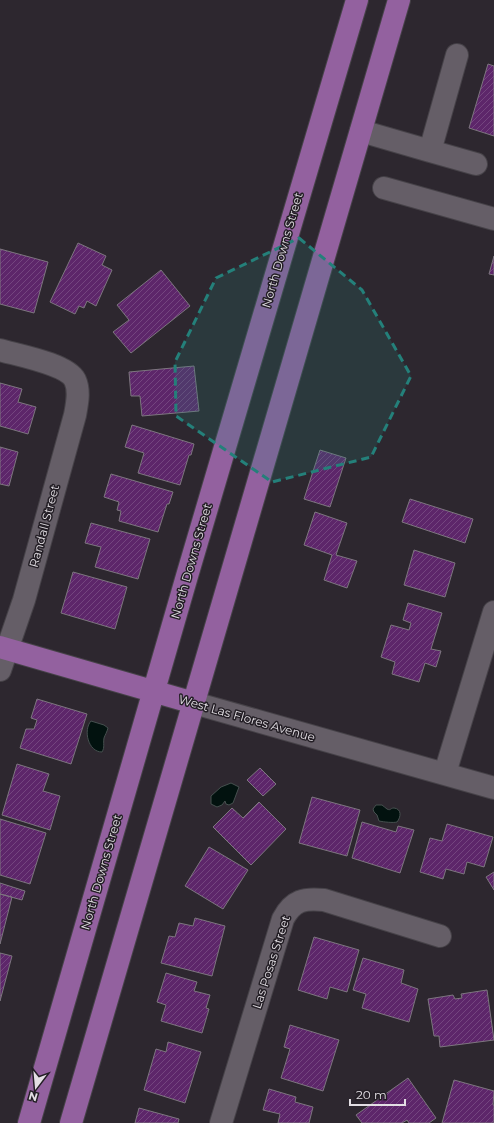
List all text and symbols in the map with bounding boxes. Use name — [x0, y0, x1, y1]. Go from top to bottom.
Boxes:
street label: North Downs Street — [258, 190, 306, 310]
street label: Randall Street — [26, 483, 62, 569]
street label: North Downs Street — [167, 501, 215, 621]
street label: West Las Flores Avenue — [177, 691, 317, 745]
street label: North Downs Street — [77, 812, 125, 932]
street label: Las Posas Street — [249, 913, 293, 1011]
north arrow — [16, 1067, 56, 1107]
scale bar — [350, 1081, 405, 1107]
text: 20 m — [356, 1087, 387, 1102]
text: N — [27, 1089, 39, 1105]

